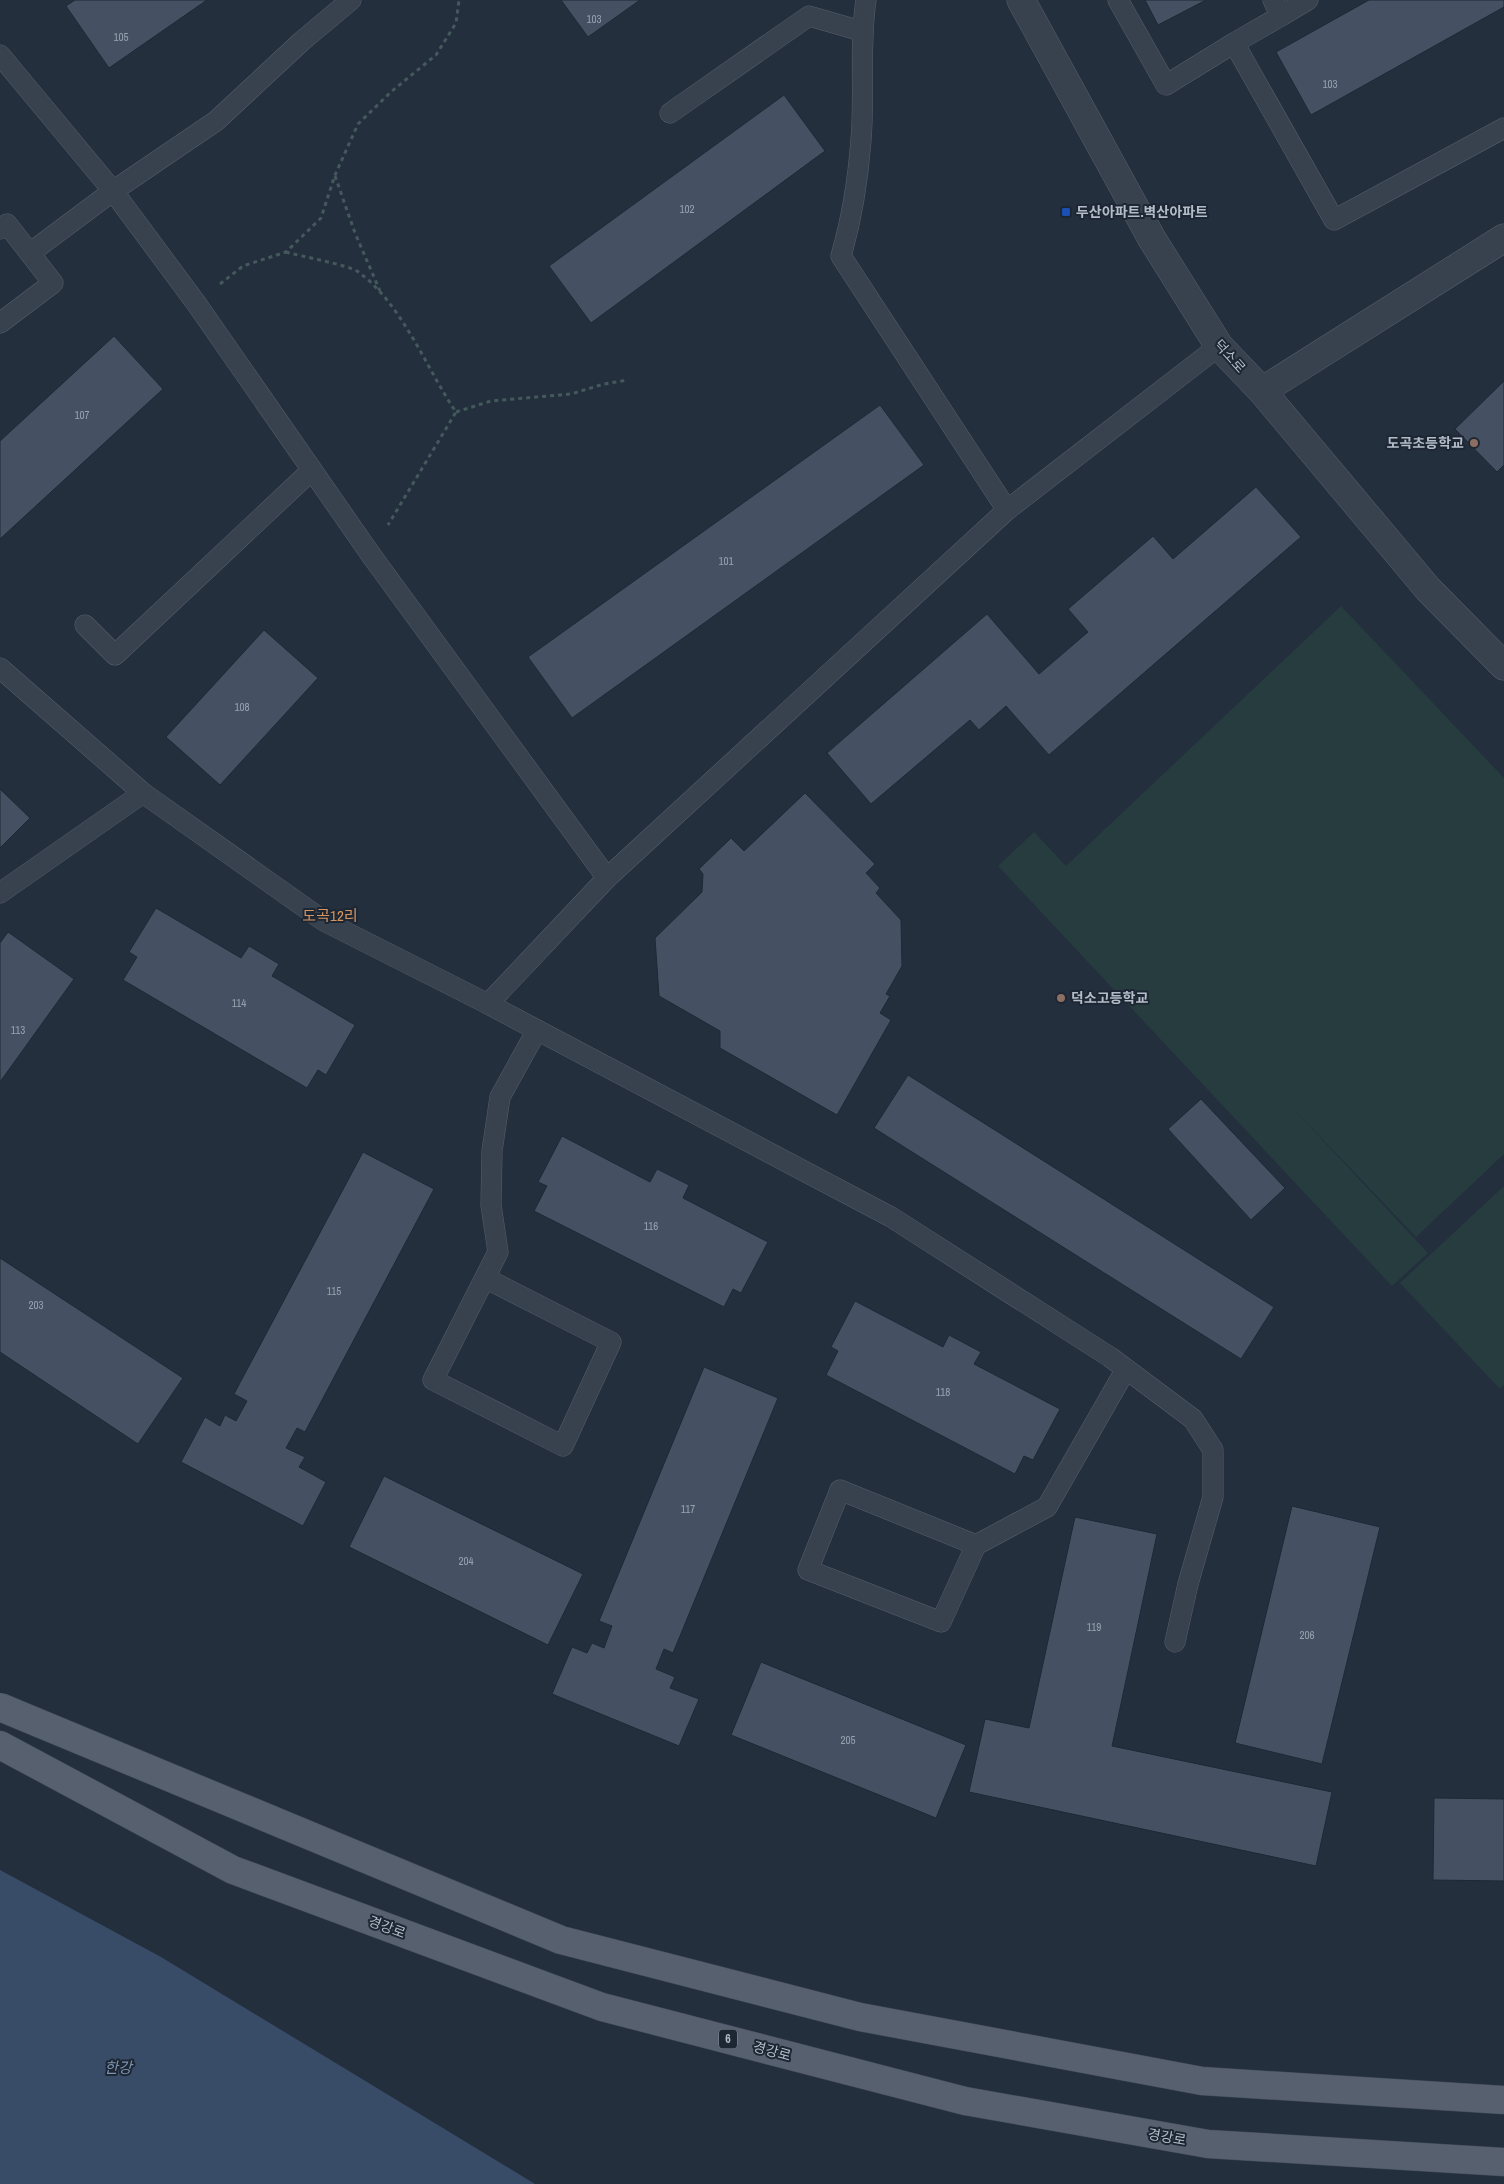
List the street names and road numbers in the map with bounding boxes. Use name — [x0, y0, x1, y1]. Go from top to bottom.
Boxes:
street label: 덕소로 — [1210, 336, 1250, 376]
street label: 경강로 — [366, 1912, 408, 1942]
road number: 6 — [719, 2030, 737, 2048]
street label: 경강로 — [751, 2037, 793, 2065]
street label: 경강로 — [1146, 2125, 1188, 2149]

